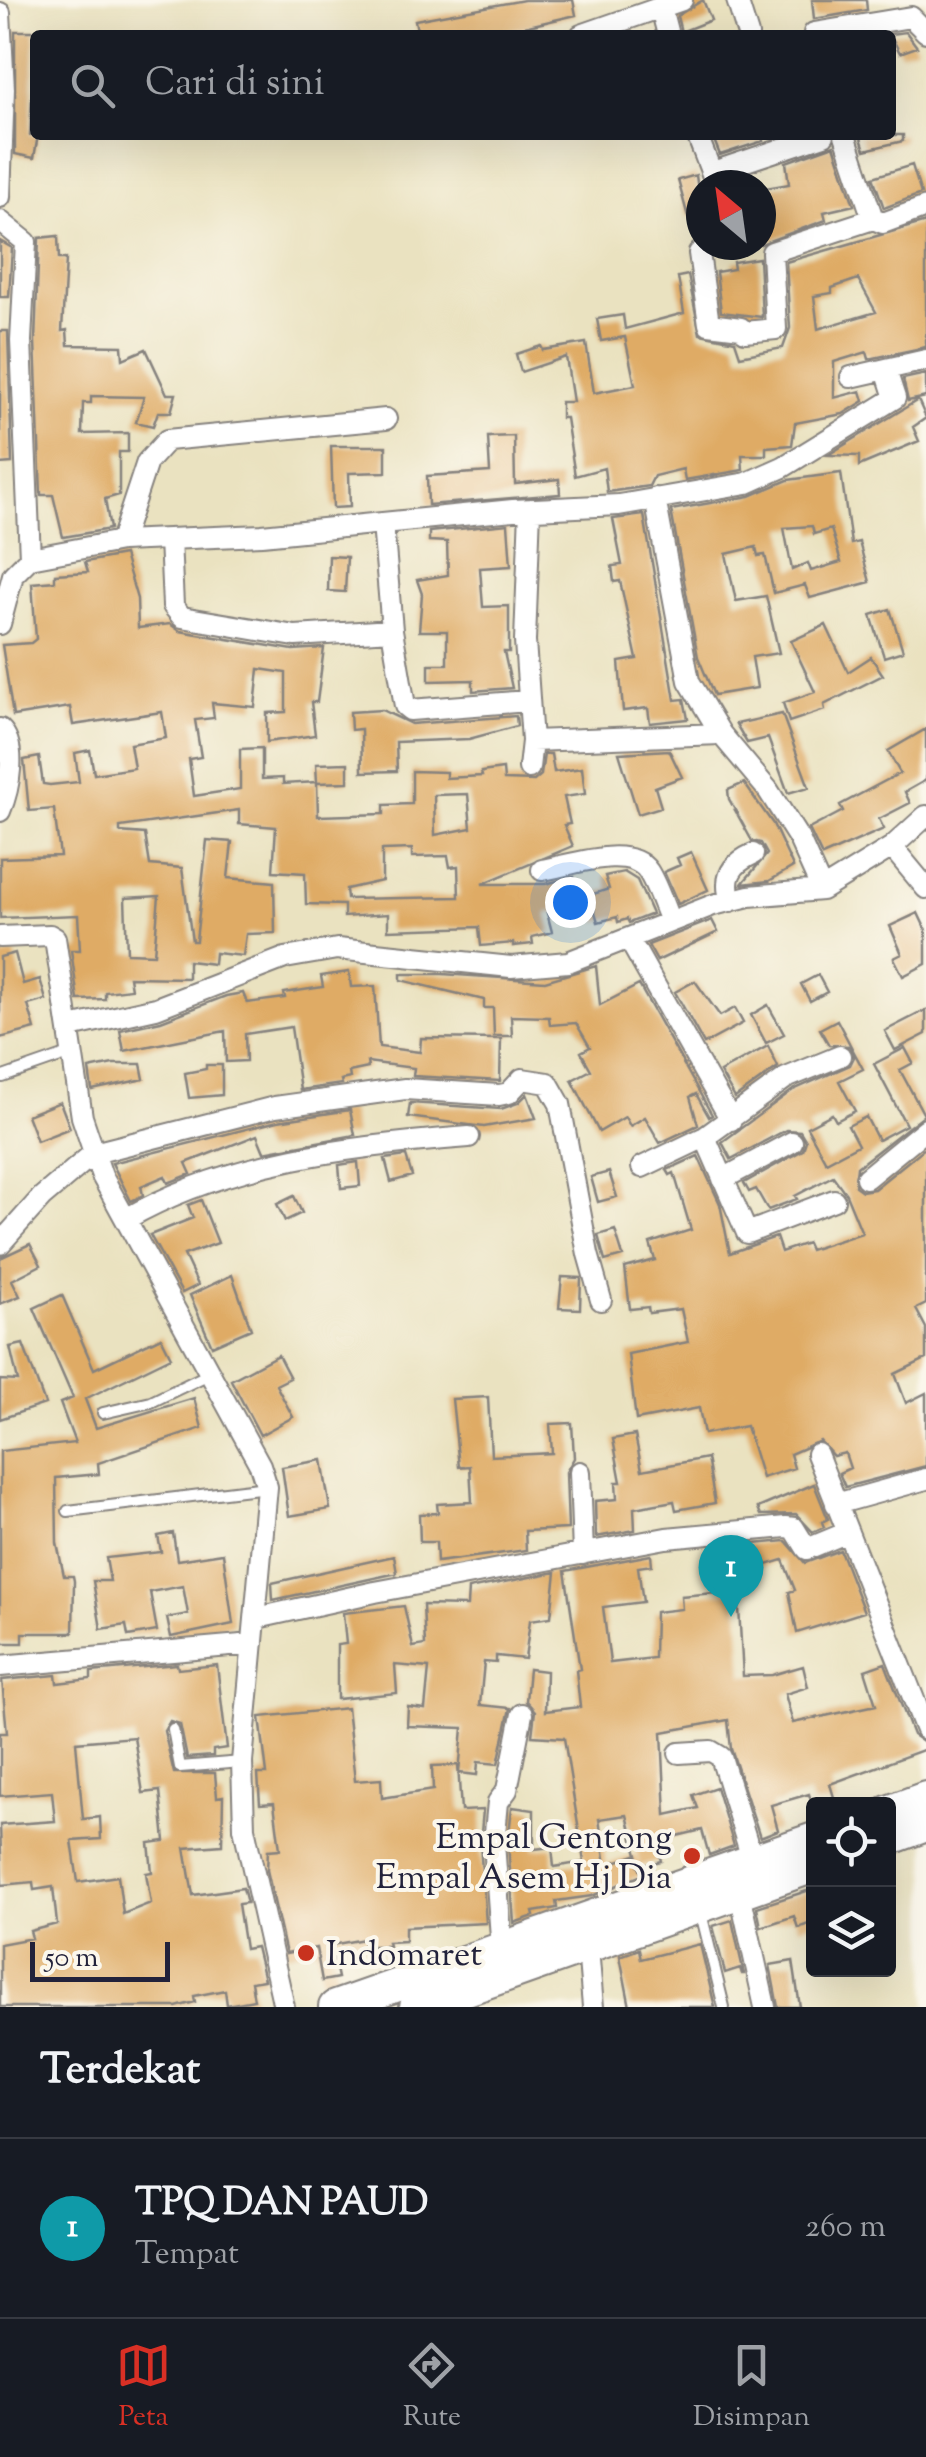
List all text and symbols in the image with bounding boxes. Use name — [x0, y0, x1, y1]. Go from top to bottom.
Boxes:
search box — [30, 30, 896, 140]
icon: search — [65, 58, 120, 113]
text: Cari di sini — [145, 58, 325, 112]
north arrow — [686, 170, 776, 260]
your location — [545, 877, 596, 928]
pin: 1 — [698, 1534, 764, 1617]
map controls — [806, 1797, 896, 1977]
button: locate — [806, 1797, 896, 1887]
place label: Empal Gentong Empal Asem Hj Dia — [376, 1814, 672, 1905]
marker: Empal Gentong Empal Asem Hj Dia — [681, 1845, 703, 1867]
button: layers — [806, 1887, 896, 1977]
place label: Indomaret — [326, 1931, 482, 1982]
scale bar — [30, 1937, 170, 1982]
text: 50 m — [45, 1939, 99, 1979]
marker: Indomaret — [295, 1942, 317, 1964]
text: Terdekat — [40, 2042, 200, 2102]
text: TPQ DAN PAUD — [135, 2178, 428, 2232]
text: 1 — [67, 2205, 78, 2251]
text: 260 m — [805, 2205, 886, 2251]
text: Tempat — [135, 2232, 239, 2278]
tab: Peta — [116, 2338, 171, 2438]
tab: Rute — [403, 2338, 461, 2438]
tab: Disimpan — [693, 2338, 810, 2438]

